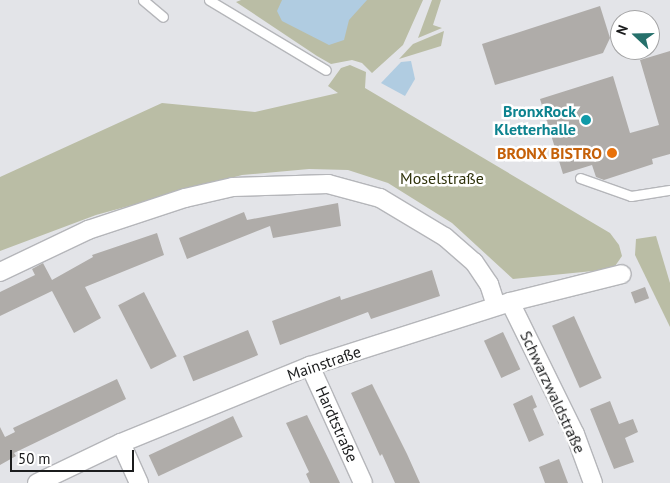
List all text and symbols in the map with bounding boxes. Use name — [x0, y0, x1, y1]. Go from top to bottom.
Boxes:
north arrow — [610, 10, 660, 60]
text: N — [612, 22, 632, 38]
place label: BronxRock Kletterhalle — [494, 101, 576, 139]
marker: BronxRock Kletterhalle — [580, 114, 592, 126]
place label: BRONX BISTRO — [497, 143, 602, 163]
marker: BRONX BISTRO — [606, 147, 618, 159]
park label: Moselstraße — [400, 168, 484, 188]
street label: Schwarzwaldstraße — [516, 328, 590, 456]
street label: Mainstraße — [285, 341, 363, 385]
street label: Hardtstraße — [312, 383, 362, 465]
scale bar — [12, 440, 136, 472]
text: 50 m — [18, 449, 51, 468]

